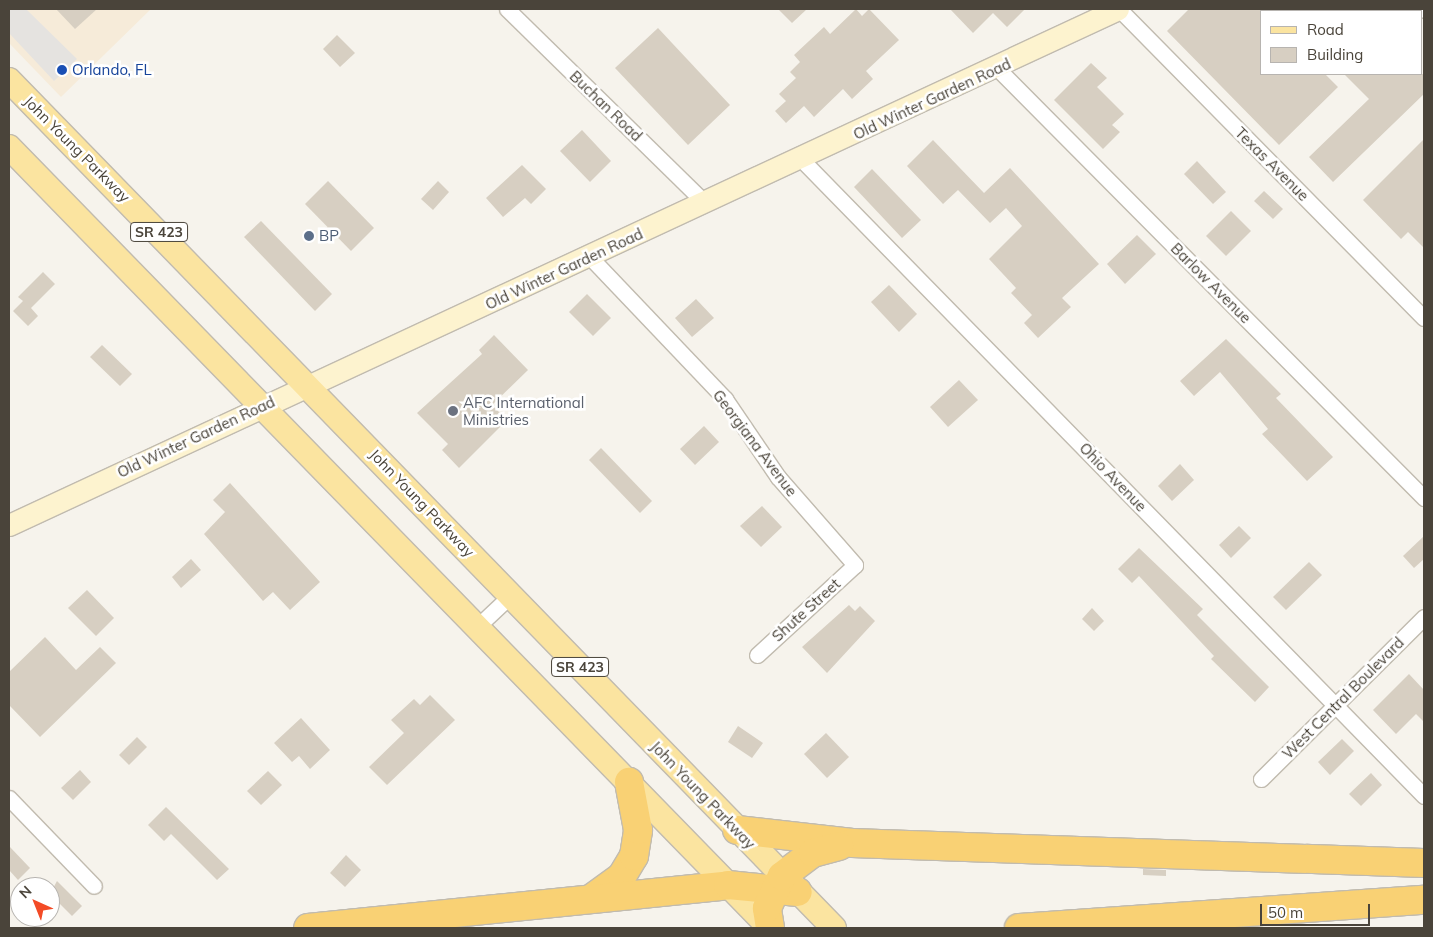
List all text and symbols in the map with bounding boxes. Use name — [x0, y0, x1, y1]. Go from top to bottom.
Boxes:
legend — [1260, 10, 1423, 75]
text: Road — [1307, 20, 1344, 39]
text: Building — [1307, 45, 1363, 64]
street label: Old Winter Garden Road — [850, 55, 1014, 143]
place label: Orlando, FL — [72, 61, 152, 79]
marker: Orlando, FL — [56, 64, 68, 76]
street label: Buchan Road — [566, 67, 646, 145]
street label: John Young Parkway — [20, 92, 134, 206]
street label: Texas Avenue — [1231, 123, 1313, 205]
road number: SR 423 — [129, 220, 189, 243]
street label: Old Winter Garden Road — [482, 225, 646, 313]
place label: BP — [319, 227, 339, 245]
marker: BP — [303, 230, 315, 242]
street label: Barlow Avenue — [1167, 239, 1255, 327]
street label: Georgiana Avenue — [709, 386, 801, 500]
street label: Old Winter Garden Road — [114, 393, 278, 481]
place label: AFC International Ministries — [463, 393, 584, 428]
marker: AFC International Ministries — [447, 405, 459, 417]
street label: Ohio Avenue — [1076, 439, 1150, 515]
street label: John Young Parkway — [366, 445, 478, 561]
street label: Shute Street — [768, 575, 844, 645]
street label: West Central Boulevard — [1278, 633, 1408, 763]
road number: SR 423 — [550, 656, 610, 679]
street label: John Young Parkway — [647, 737, 759, 853]
north arrow — [10, 877, 60, 927]
text: N — [15, 882, 35, 902]
scale bar — [1263, 894, 1373, 926]
text: 50 m — [1268, 903, 1303, 922]

